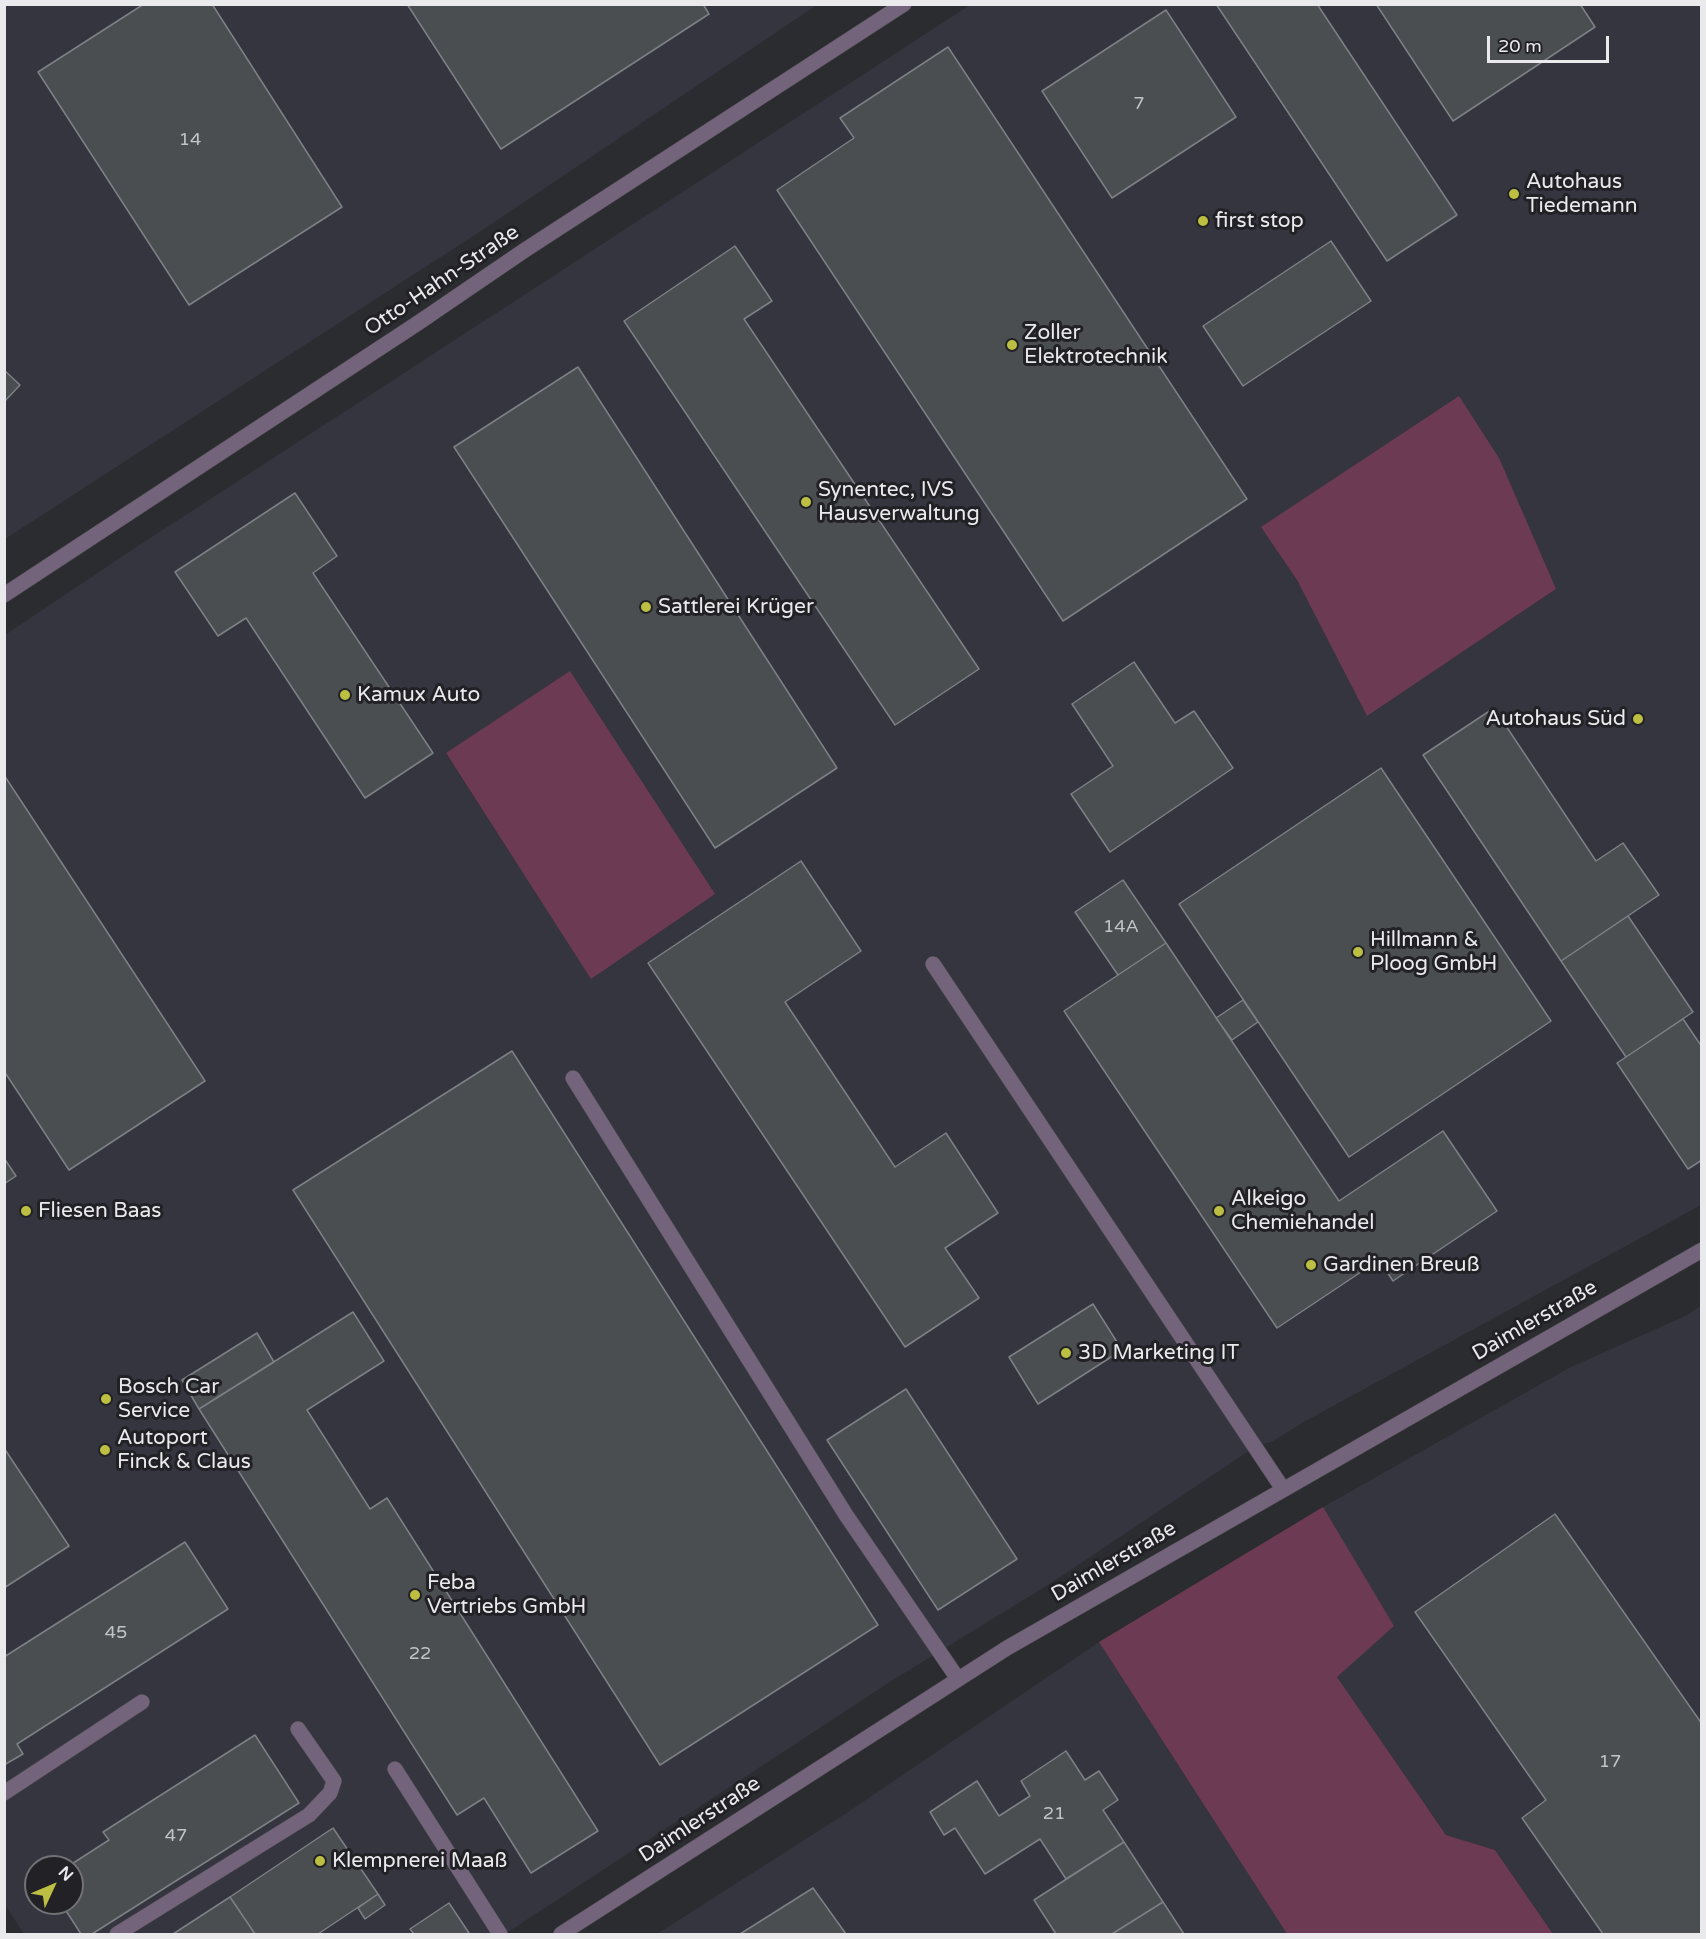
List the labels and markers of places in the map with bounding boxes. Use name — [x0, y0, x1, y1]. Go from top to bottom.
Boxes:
place label: Autohaus Tiedemann — [1526, 169, 1637, 219]
marker: Autohaus Tiedemann — [1507, 187, 1521, 201]
place label: first stop — [1215, 208, 1304, 234]
marker: first stop — [1196, 214, 1210, 228]
place label: Zoller Elektrotechnik — [1024, 320, 1168, 370]
marker: Zoller Elektrotechnik — [1005, 338, 1019, 352]
place label: Synentec, IVS Hausverwaltung — [818, 477, 980, 527]
marker: Synentec, IVS Hausverwaltung — [799, 495, 813, 509]
place label: Sattlerei Krüger — [658, 594, 814, 620]
marker: Sattlerei Krüger — [639, 600, 653, 614]
place label: Kamux Auto — [357, 682, 480, 708]
marker: Kamux Auto — [338, 688, 352, 702]
place label: Autohaus Süd — [1486, 706, 1626, 732]
marker: Autohaus Süd — [1631, 712, 1645, 726]
place label: Hillmann & Ploog GmbH — [1370, 927, 1497, 977]
marker: Hillmann & Ploog GmbH — [1351, 945, 1365, 959]
place label: Alkeigo Chemiehandel — [1231, 1186, 1374, 1236]
place label: Fliesen Baas — [38, 1198, 161, 1224]
marker: Fliesen Baas — [19, 1204, 33, 1218]
marker: Alkeigo Chemiehandel — [1212, 1204, 1226, 1218]
place label: Gardinen Breuß — [1323, 1252, 1479, 1278]
marker: Gardinen Breuß — [1304, 1258, 1318, 1272]
place label: 3D Marketing IT — [1078, 1340, 1239, 1366]
marker: 3D Marketing IT — [1059, 1346, 1073, 1360]
place label: Bosch Car Service — [118, 1374, 219, 1424]
marker: Bosch Car Service — [99, 1392, 113, 1406]
place label: Autoport Finck & Claus — [117, 1425, 251, 1475]
marker: Autoport Finck & Claus — [98, 1443, 112, 1457]
place label: Feba Vertriebs GmbH — [427, 1570, 586, 1620]
marker: Feba Vertriebs GmbH — [408, 1588, 422, 1602]
place label: Klempnerei Maaß — [332, 1848, 507, 1874]
marker: Klempnerei Maaß — [313, 1854, 327, 1868]

